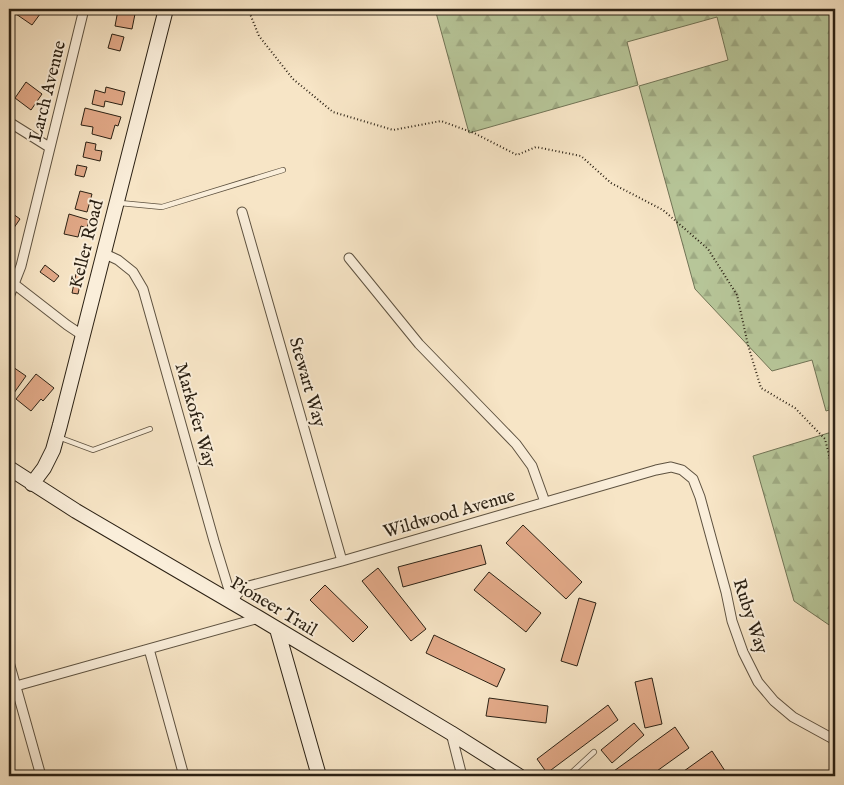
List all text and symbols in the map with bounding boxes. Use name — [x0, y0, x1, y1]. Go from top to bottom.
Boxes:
street label: Larch Avenue — [25, 38, 72, 144]
street label: Keller Road — [65, 197, 110, 291]
street label: Stewart Way — [283, 335, 330, 430]
street label: Markofer Way — [169, 360, 221, 471]
street label: Wildwood Avenue — [381, 485, 518, 544]
street label: Pioneer Trail — [226, 572, 321, 642]
street label: Ruby Way — [727, 576, 773, 657]

